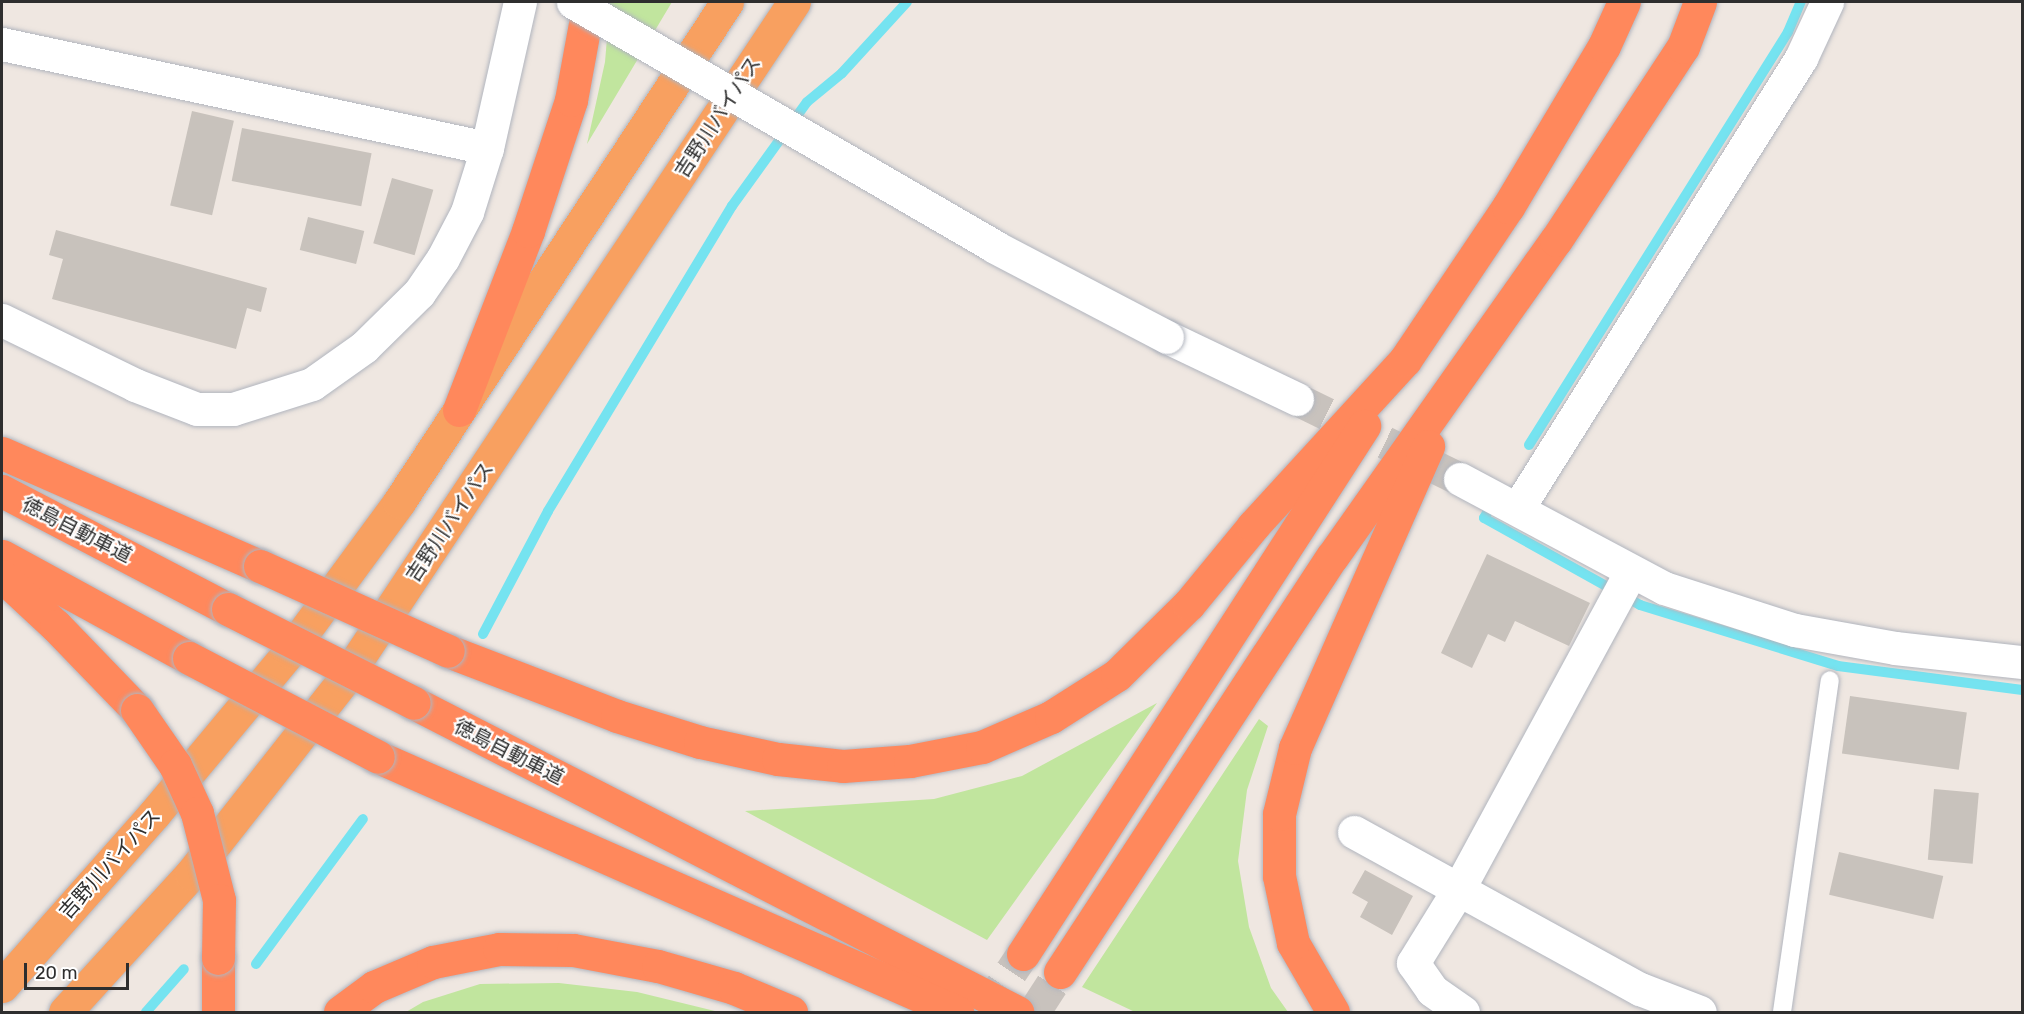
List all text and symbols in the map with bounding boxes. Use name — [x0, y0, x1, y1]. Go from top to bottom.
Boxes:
street label: 吉野川バイパス — [670, 52, 766, 182]
street label: 吉野川バイパス — [401, 457, 499, 587]
street label: 徳島自動車道 — [18, 492, 136, 568]
street label: 徳島自動車道 — [450, 714, 568, 790]
street label: 吉野川バイパス — [54, 804, 166, 924]
scale bar — [27, 951, 132, 989]
text: 20 m — [35, 962, 77, 984]

